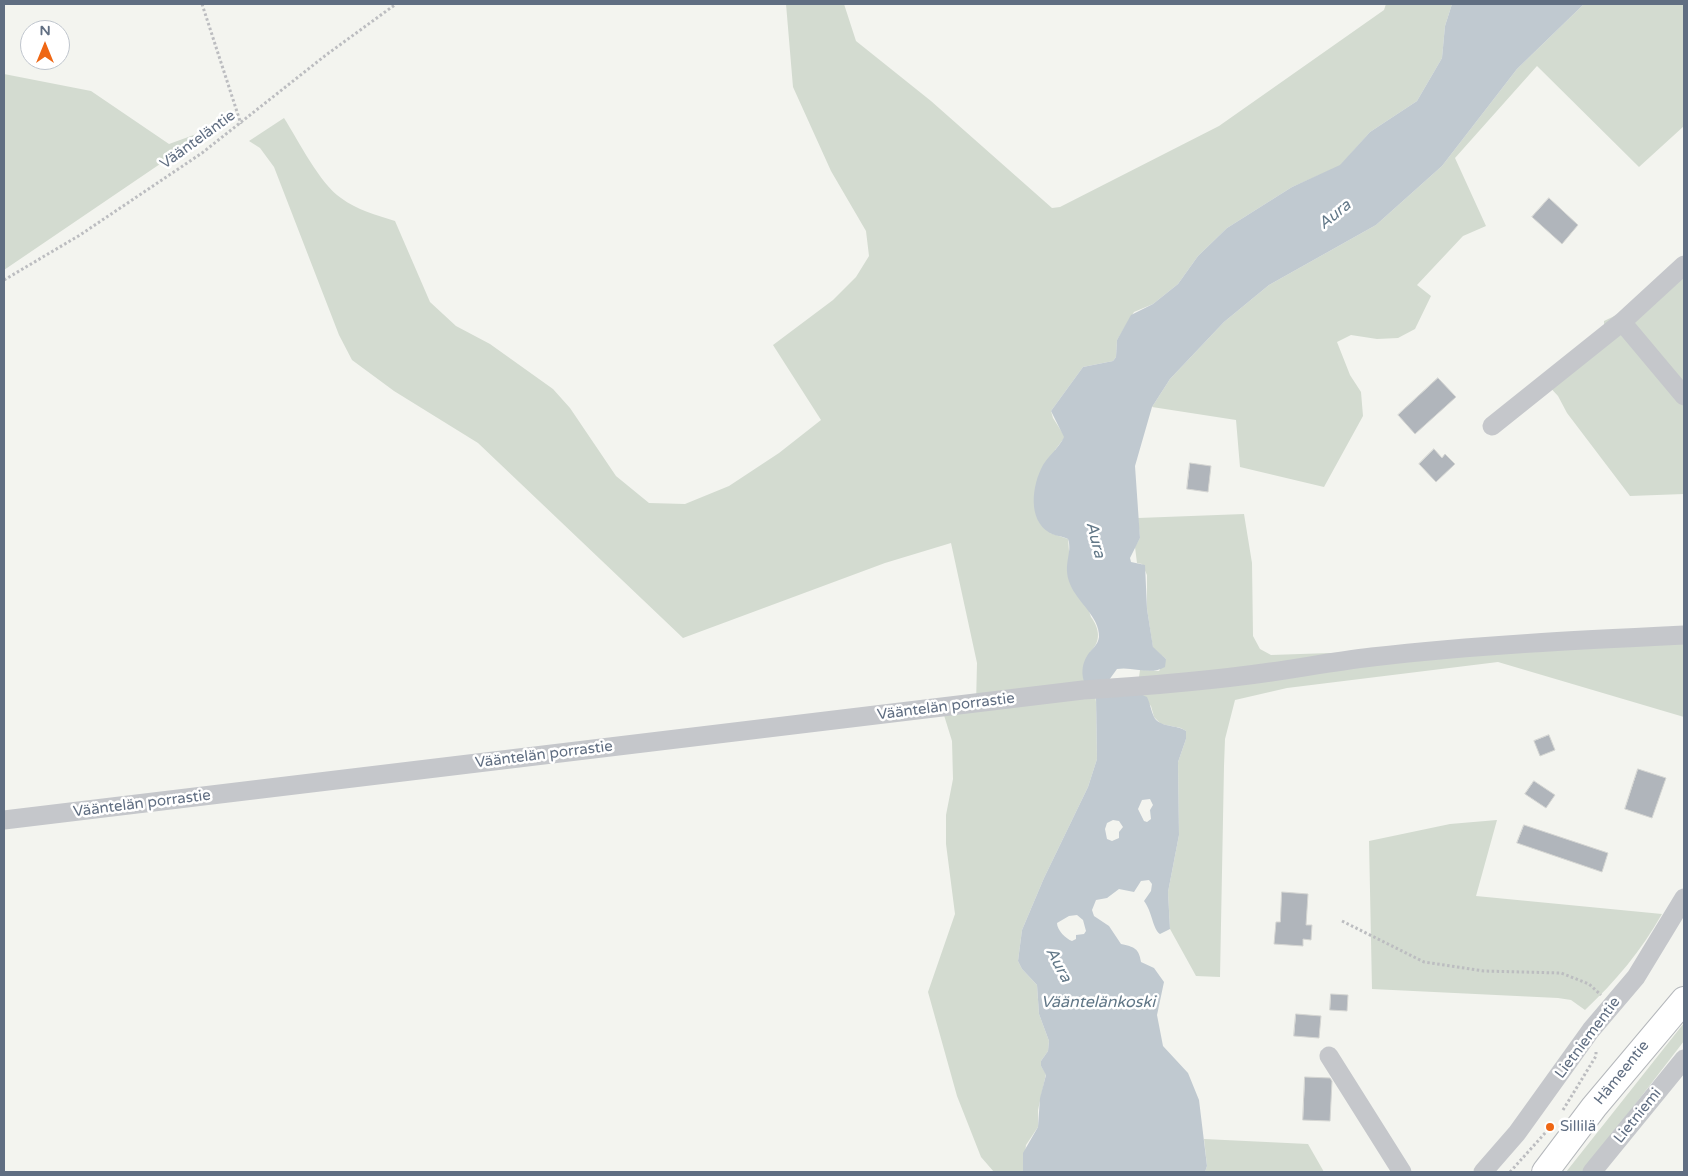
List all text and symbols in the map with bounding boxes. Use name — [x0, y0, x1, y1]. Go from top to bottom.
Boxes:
north arrow — [20, 20, 70, 70]
text: N — [39, 22, 51, 39]
street label: Väänteläntie — [157, 107, 239, 173]
water label: Aura — [1315, 196, 1355, 234]
water label: Aura — [1081, 520, 1109, 560]
street label: Vääntelän porrastie — [876, 690, 1016, 724]
street label: Vääntelän porrastie — [474, 738, 614, 772]
street label: Vääntelän porrastie — [72, 787, 212, 821]
water label: Aura — [1041, 944, 1075, 986]
water label: Vääntelänkoski — [1041, 993, 1155, 1013]
street label: Lietniementie — [1552, 994, 1624, 1082]
street label: Hämeentie — [1591, 1037, 1653, 1109]
street label: Lietniemi — [1610, 1085, 1666, 1147]
place label: Sillilä — [1560, 1118, 1596, 1136]
marker: Sillilä — [1544, 1121, 1556, 1133]

